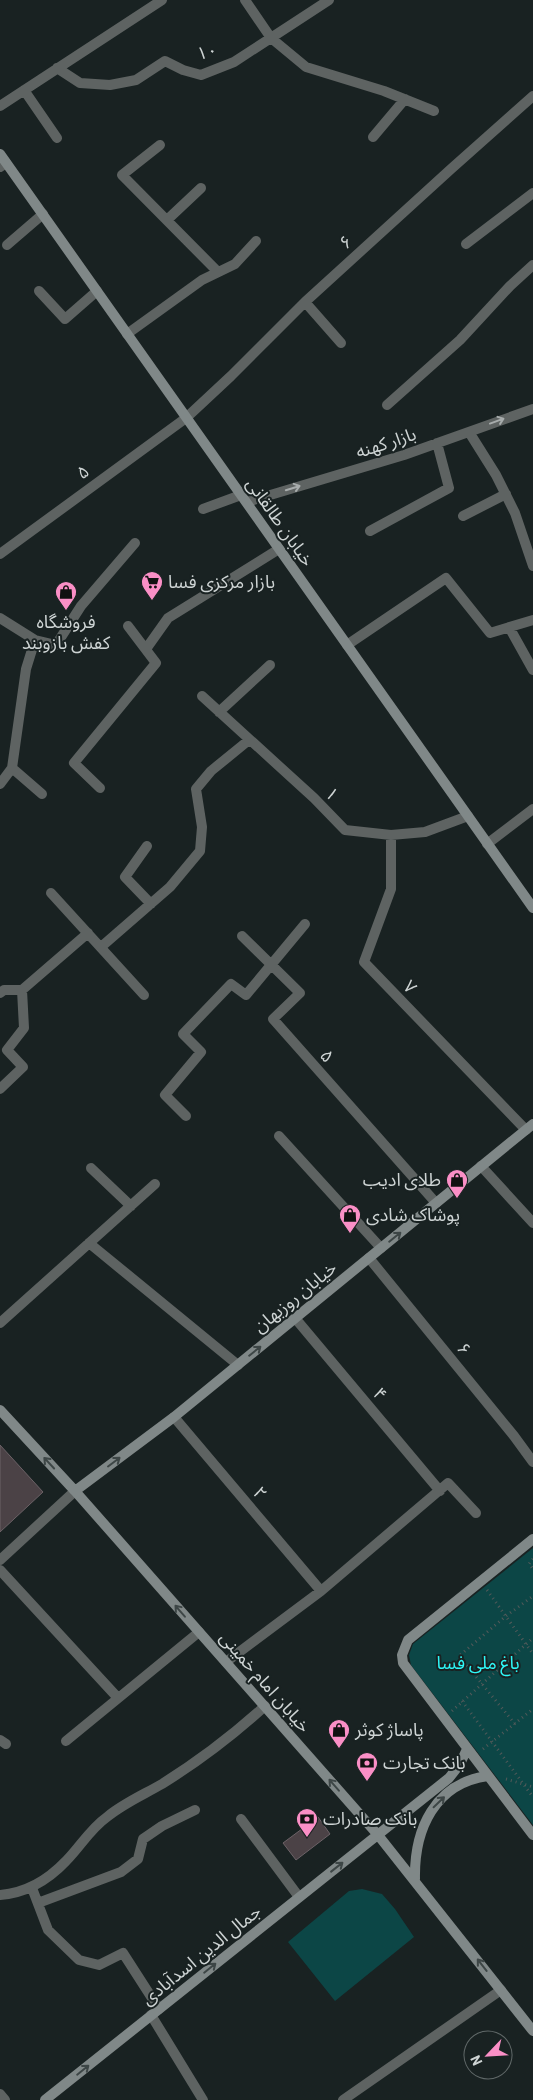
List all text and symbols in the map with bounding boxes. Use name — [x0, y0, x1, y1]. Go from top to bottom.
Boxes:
street label: ۱۰ — [194, 38, 219, 64]
street label: ۶ — [334, 230, 357, 253]
one-way arrow — [489, 416, 505, 425]
street label: بازار کهنه — [353, 422, 419, 463]
street label: ۵ — [72, 459, 93, 483]
street label: خیابان طالقانی — [241, 473, 319, 570]
one-way arrow — [285, 483, 301, 493]
supermarket icon: بازار مرکزی فسا — [140, 570, 164, 601]
place label: بازار مرکزی فسا — [168, 570, 275, 593]
shop icon: فروشگاه کفش بازوبند — [54, 580, 78, 611]
place label: فروشگاه کفش بازوبند — [22, 610, 111, 654]
street label: ۱ — [321, 782, 344, 805]
street label: ۷ — [399, 975, 422, 998]
street label: ۵ — [316, 1044, 339, 1066]
place label: طلای ادیب — [363, 1168, 441, 1191]
shop icon: طلای ادیب — [445, 1168, 469, 1199]
shop icon: پوشاک شادی — [338, 1203, 362, 1234]
place label: پوشاک شادی — [366, 1203, 460, 1226]
one-way arrow — [388, 1231, 401, 1242]
street label: خیابان روزبهان — [248, 1256, 341, 1337]
street label: ۶ — [453, 1337, 477, 1359]
one-way arrow — [248, 1345, 261, 1356]
street label: ۴ — [369, 1382, 393, 1404]
one-way arrow — [43, 1457, 55, 1470]
one-way arrow — [107, 1457, 121, 1467]
street label: ۲ — [249, 1481, 273, 1503]
one-way arrow — [175, 1604, 186, 1617]
street label: خیابان امام خمینی — [213, 1626, 316, 1739]
park label: باغ ملی فسا — [436, 1651, 520, 1677]
shop icon: پاساژ کوثر — [327, 1718, 351, 1749]
place label: پاساژ کوثر — [354, 1718, 424, 1741]
bank icon: بانک تجارت — [355, 1751, 379, 1782]
place label: بانک تجارت — [383, 1751, 466, 1774]
one-way arrow — [328, 1778, 340, 1791]
one-way arrow — [433, 1796, 445, 1808]
bank icon: بانک صادرات — [295, 1807, 319, 1838]
place label: بانک صادرات — [323, 1807, 417, 1830]
one-way arrow — [330, 1862, 343, 1873]
street label: جمال الدین اسدآبادی — [136, 1899, 265, 2010]
one-way arrow — [476, 1959, 487, 1972]
one-way arrow — [203, 1963, 216, 1974]
north arrow — [463, 2030, 513, 2080]
text: N — [466, 2053, 485, 2069]
one-way arrow — [76, 2064, 89, 2075]

